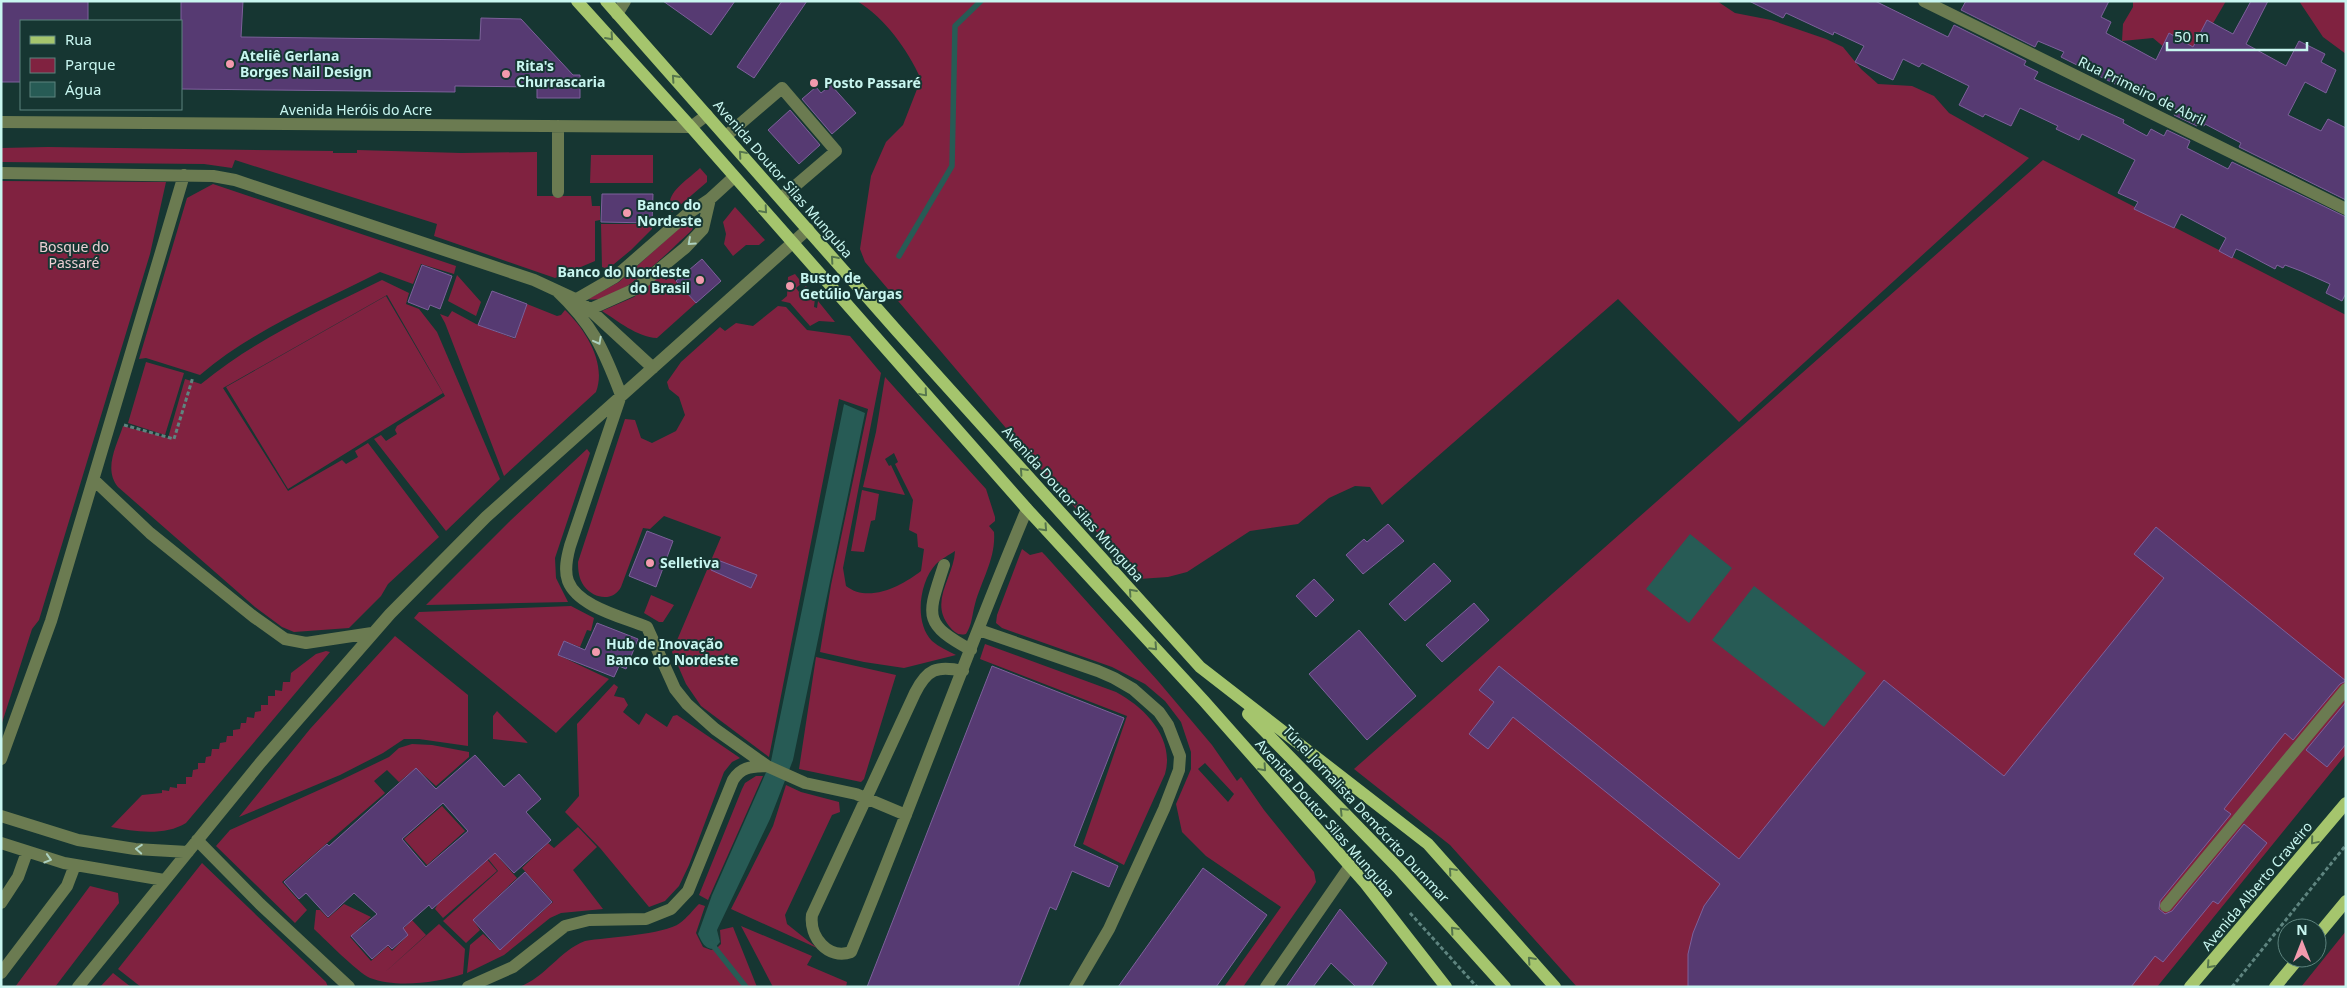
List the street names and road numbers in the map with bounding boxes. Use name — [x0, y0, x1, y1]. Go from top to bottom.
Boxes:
street label: Rua Primeiro de Abril — [2075, 51, 2209, 130]
street label: Avenida Doutor Silas Munguba — [709, 96, 857, 262]
street label: Avenida Heróis do Acre — [280, 100, 432, 119]
street label: Avenida Doutor Silas Munguba — [998, 422, 1148, 586]
street label: Túnel Jornalista Demócrito Dummar — [1279, 721, 1454, 907]
street label: Avenida Doutor Silas Munguba — [1251, 735, 1399, 901]
street label: Avenida Alberto Craveiro — [2197, 817, 2316, 954]

